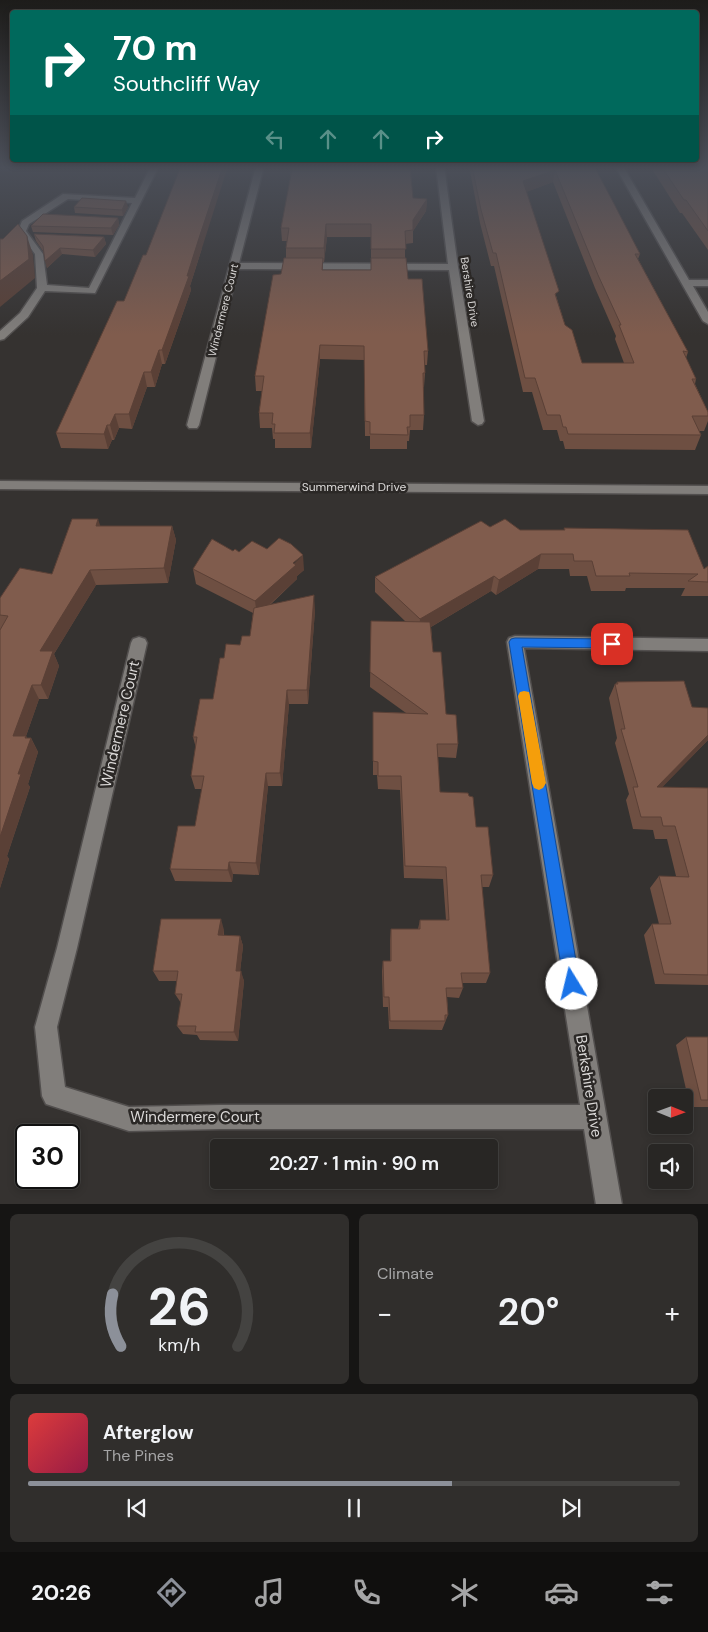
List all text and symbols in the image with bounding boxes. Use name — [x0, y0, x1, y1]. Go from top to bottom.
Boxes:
text: 70 m — [113, 25, 197, 71]
icon: right — [30, 30, 95, 95]
text: Southcliff Way — [113, 69, 260, 98]
icon: left — [261, 125, 289, 153]
icon: ahead — [314, 125, 342, 153]
icon: ahead — [367, 125, 395, 153]
icon: right — [420, 125, 448, 153]
street label: Bershire Drive — [458, 256, 482, 328]
street label: Windermere Court — [205, 262, 241, 358]
street label: Summerwind Drive — [302, 479, 406, 495]
pin — [591, 623, 633, 665]
icon: arrive — [598, 630, 626, 658]
street label: Windermere Court — [96, 659, 144, 789]
position arrow — [545, 957, 597, 1009]
street label: Berkshire Drive — [571, 1033, 607, 1139]
north arrow — [648, 1089, 692, 1134]
map controls — [648, 1089, 693, 1189]
street label: Windermere Court — [130, 1107, 260, 1127]
speed limit sign: 30 — [15, 1124, 80, 1189]
button: sound — [648, 1144, 693, 1189]
text: 20:27 · 1 min · 90 m — [269, 1151, 439, 1176]
text: Climate — [377, 1263, 434, 1284]
text: 26 — [148, 1273, 211, 1341]
text: 20° — [498, 1287, 559, 1337]
text: − — [377, 1295, 392, 1332]
text: + — [665, 1295, 680, 1332]
text: km/h — [158, 1333, 201, 1357]
text: Afterglow — [103, 1420, 194, 1445]
text: The Pines — [103, 1445, 174, 1466]
icon: previous — [123, 1494, 151, 1522]
icon: pause — [340, 1494, 368, 1522]
icon: next — [557, 1494, 585, 1522]
icon: directions — [154, 1575, 189, 1610]
icon: music — [252, 1575, 287, 1610]
icon: phone — [349, 1575, 384, 1610]
icon: climate — [447, 1575, 482, 1610]
icon: car — [544, 1575, 579, 1610]
icon: filters — [642, 1575, 677, 1610]
text: 20:26 — [31, 1578, 92, 1607]

